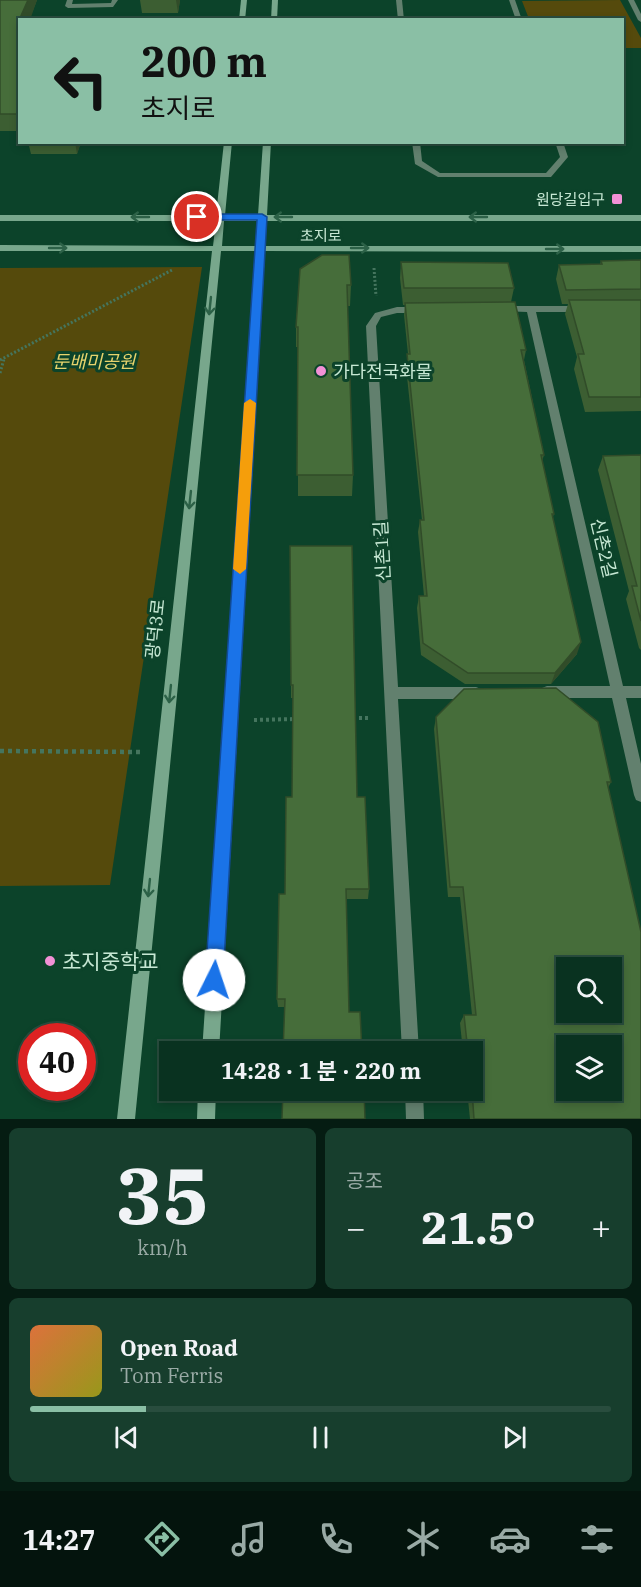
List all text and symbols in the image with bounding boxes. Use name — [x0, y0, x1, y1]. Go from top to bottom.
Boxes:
text: 200 m — [141, 34, 267, 89]
icon: left — [42, 42, 120, 120]
text: 초지로 — [141, 90, 216, 125]
place label: 원당길입구 — [536, 190, 605, 209]
pin — [171, 191, 222, 242]
marker: 원당길입구 — [610, 192, 624, 206]
icon: arrive — [180, 200, 213, 233]
one-way arrow — [130, 211, 150, 223]
one-way arrow — [273, 211, 293, 223]
one-way arrow — [468, 211, 488, 223]
street label: 초지로 — [300, 226, 342, 245]
one-way arrow — [48, 242, 68, 254]
one-way arrow — [350, 242, 370, 254]
one-way arrow — [545, 243, 565, 255]
one-way arrow — [204, 295, 215, 315]
park label: 둔배미공원 — [53, 350, 137, 373]
place label: 가다전국화물 — [333, 360, 432, 383]
marker: 가다전국화물 — [314, 364, 328, 378]
one-way arrow — [184, 489, 195, 509]
street label: 신촌2길 — [586, 516, 622, 580]
street label: 신촌1길 — [369, 520, 395, 582]
street label: 광덕3로 — [140, 598, 170, 660]
one-way arrow — [164, 683, 175, 703]
one-way arrow — [144, 877, 155, 897]
place label: 초지중학교 — [62, 947, 159, 975]
position arrow — [182, 948, 246, 1012]
marker: 초지중학교 — [43, 954, 57, 968]
map controls — [556, 957, 622, 1101]
button: search — [556, 957, 622, 1023]
speed limit sign: 40 — [18, 1023, 96, 1101]
button: layers — [556, 1035, 622, 1101]
text: 14:28 · 1 분 · 220 m — [221, 1056, 421, 1085]
text: 35 — [116, 1144, 209, 1245]
text: 공조 — [346, 1167, 383, 1194]
text: 21.5° — [421, 1198, 536, 1256]
text: − — [346, 1206, 366, 1249]
text: + — [591, 1206, 611, 1249]
text: km/h — [137, 1234, 188, 1261]
text: Open Road — [120, 1333, 238, 1362]
text: Tom Ferris — [120, 1362, 223, 1389]
icon: previous — [110, 1421, 143, 1454]
icon: pause — [304, 1421, 337, 1454]
icon: next — [498, 1421, 531, 1454]
icon: directions — [141, 1518, 183, 1560]
icon: music — [228, 1518, 270, 1560]
icon: phone — [315, 1518, 357, 1560]
icon: climate — [402, 1518, 444, 1560]
icon: car — [489, 1518, 531, 1560]
icon: filters — [576, 1518, 618, 1560]
text: 14:27 — [23, 1522, 96, 1557]

